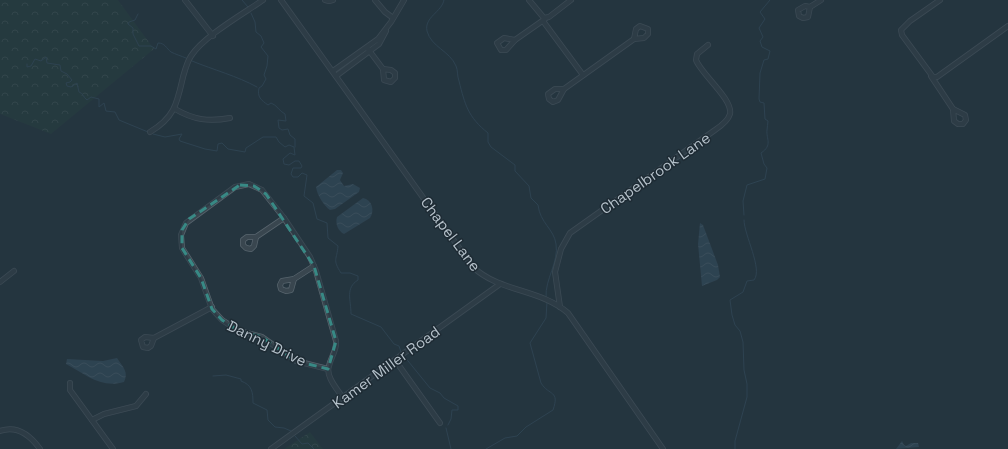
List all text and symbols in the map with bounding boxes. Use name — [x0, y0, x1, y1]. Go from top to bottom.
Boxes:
street label: Chapelbrook Lane — [596, 128, 714, 218]
street label: Chapel Lane — [417, 193, 485, 275]
street label: Danny Drive — [224, 316, 310, 370]
street label: Kamer Miller Road — [329, 322, 443, 412]

